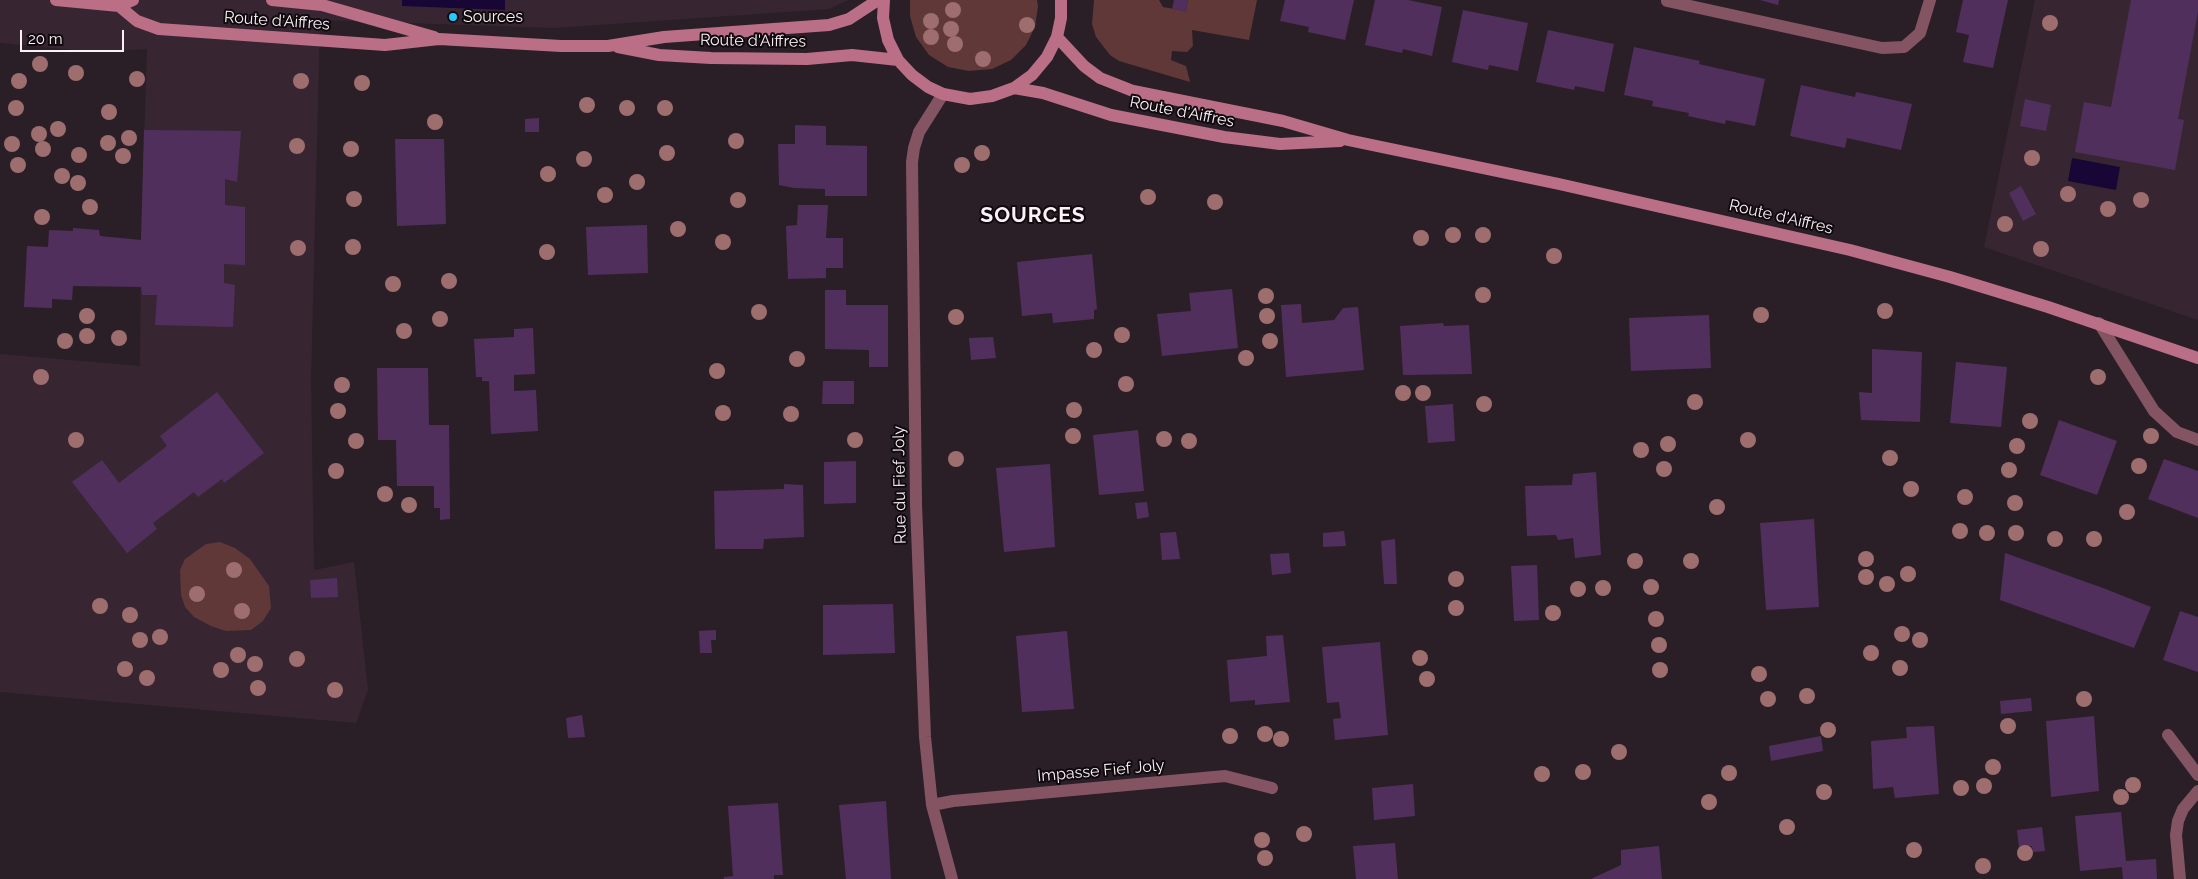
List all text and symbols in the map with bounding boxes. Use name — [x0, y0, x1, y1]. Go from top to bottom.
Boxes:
place label: Sources — [463, 7, 523, 27]
street label: Route d'Aiffres — [223, 8, 331, 34]
marker: Sources — [447, 11, 459, 23]
scale bar — [22, 20, 126, 52]
text: 20 m — [28, 30, 63, 48]
street label: Route d'Aiffres — [700, 30, 806, 52]
street label: Route d'Aiffres — [1128, 92, 1236, 132]
street label: Route d'Aiffres — [1727, 196, 1835, 238]
district label: SOURCES — [979, 203, 1087, 229]
street label: Rue du Fief Joly — [889, 426, 911, 544]
street label: Impasse Fief Joly — [1037, 756, 1165, 786]

